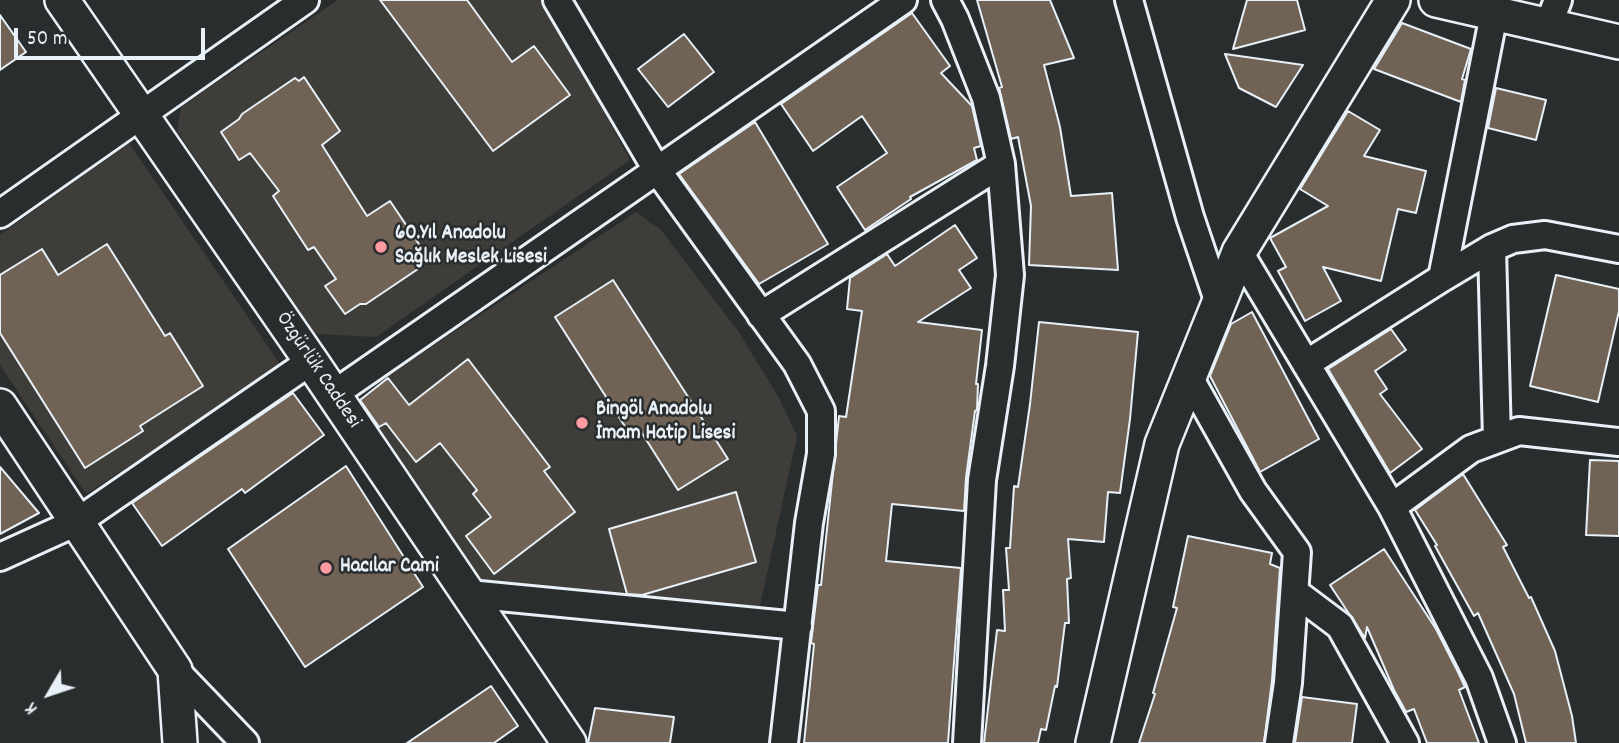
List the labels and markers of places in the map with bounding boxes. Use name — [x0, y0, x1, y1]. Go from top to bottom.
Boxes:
place label: 60.Yıl Anadolu Sağlık Meslek Lisesi — [395, 222, 547, 272]
marker: 60.Yıl Anadolu Sağlık Meslek Lisesi — [373, 239, 389, 255]
place label: Bingöl Anadolu İmam Hatip Lisesi — [596, 398, 735, 448]
marker: Bingöl Anadolu İmam Hatip Lisesi — [574, 415, 590, 431]
place label: Hacılar Cami — [340, 555, 439, 581]
marker: Hacılar Cami — [318, 560, 334, 576]

